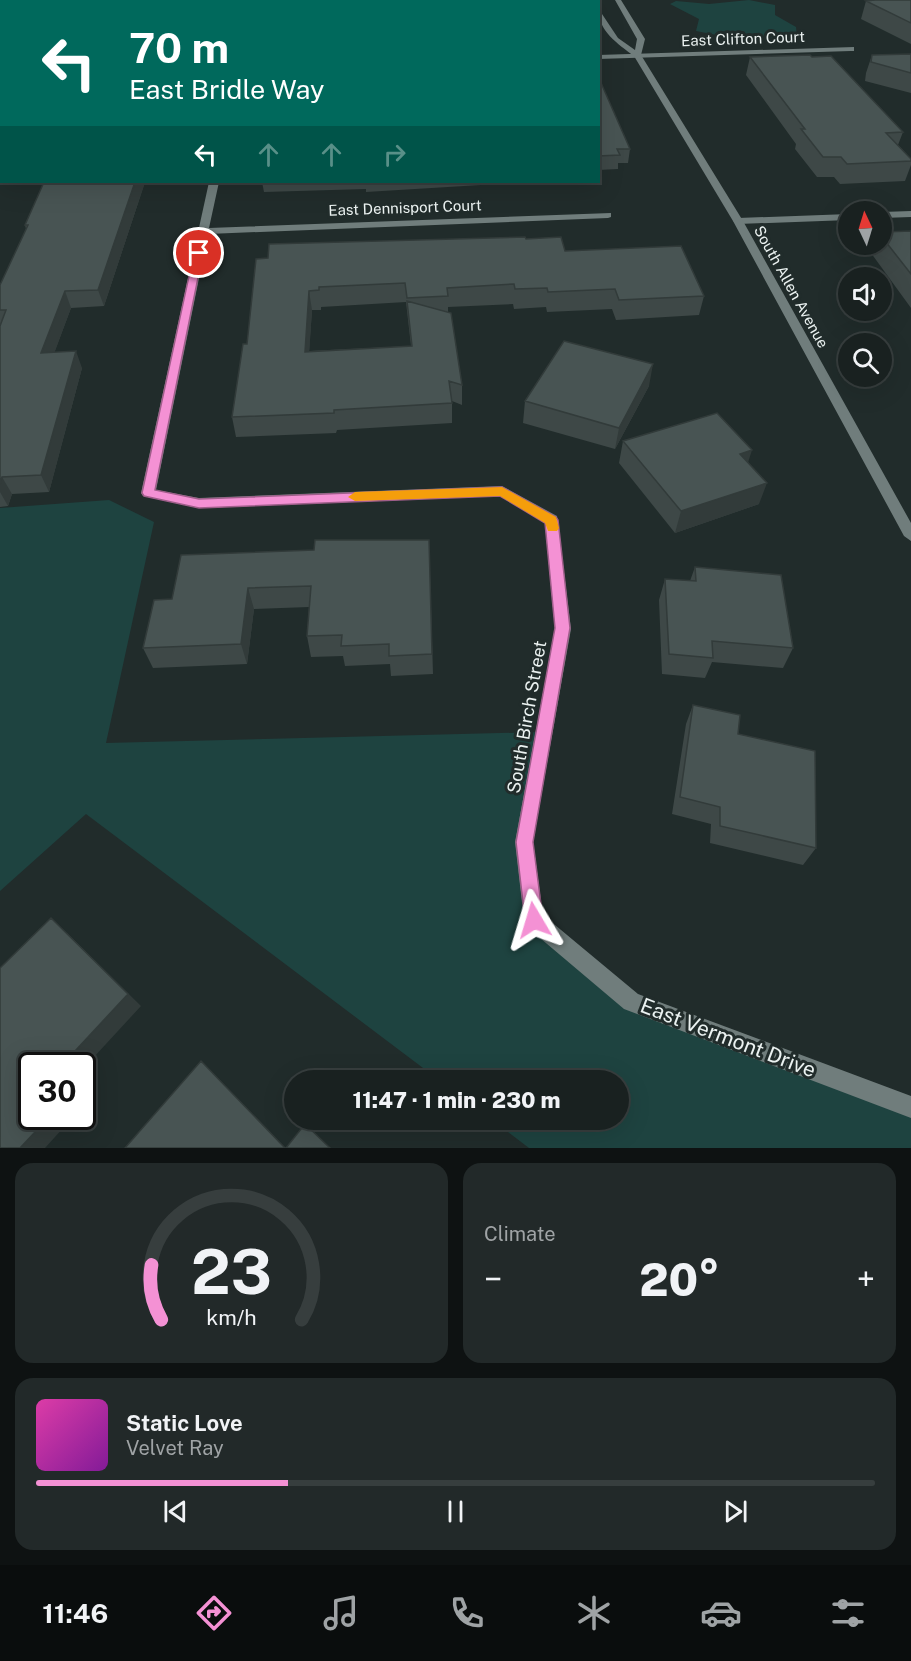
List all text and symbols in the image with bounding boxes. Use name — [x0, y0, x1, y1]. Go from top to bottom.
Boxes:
text: 70 m — [129, 23, 229, 72]
icon: left — [30, 24, 108, 102]
street label: East Clifton Court — [681, 28, 805, 49]
text: East Bridle Way — [129, 73, 324, 105]
icon: left — [189, 138, 222, 171]
icon: ahead — [252, 138, 285, 171]
icon: ahead — [315, 138, 348, 171]
icon: right — [378, 138, 411, 171]
street label: East Dennisport Court — [328, 196, 482, 219]
north arrow — [838, 201, 892, 255]
map controls — [838, 201, 892, 387]
street label: South Allen Avenue — [751, 223, 832, 351]
pin — [173, 227, 224, 278]
icon: arrive — [182, 236, 215, 269]
button: sound — [838, 267, 892, 321]
button: search — [838, 333, 892, 387]
street label: South Birch Street — [503, 639, 550, 795]
position arrow — [502, 888, 566, 952]
street label: East Vermont Drive — [637, 993, 820, 1083]
speed limit sign: 30 — [18, 1052, 96, 1130]
text: 11:47 · 1 min · 230 m — [353, 1087, 560, 1113]
text: Climate — [484, 1222, 556, 1246]
text: 23 — [191, 1235, 272, 1308]
text: 20° — [639, 1253, 720, 1306]
text: − — [484, 1260, 502, 1298]
text: + — [857, 1260, 875, 1298]
text: km/h — [206, 1305, 257, 1330]
text: Static Love — [126, 1410, 243, 1436]
text: Velvet Ray — [126, 1436, 224, 1460]
icon: previous — [159, 1495, 192, 1528]
icon: pause — [439, 1495, 472, 1528]
icon: next — [719, 1495, 752, 1528]
icon: directions — [193, 1592, 235, 1634]
icon: music — [320, 1592, 362, 1634]
icon: phone — [446, 1592, 488, 1634]
icon: climate — [573, 1592, 615, 1634]
icon: car — [700, 1592, 742, 1634]
icon: filters — [827, 1592, 869, 1634]
text: 11:46 — [42, 1597, 108, 1629]

